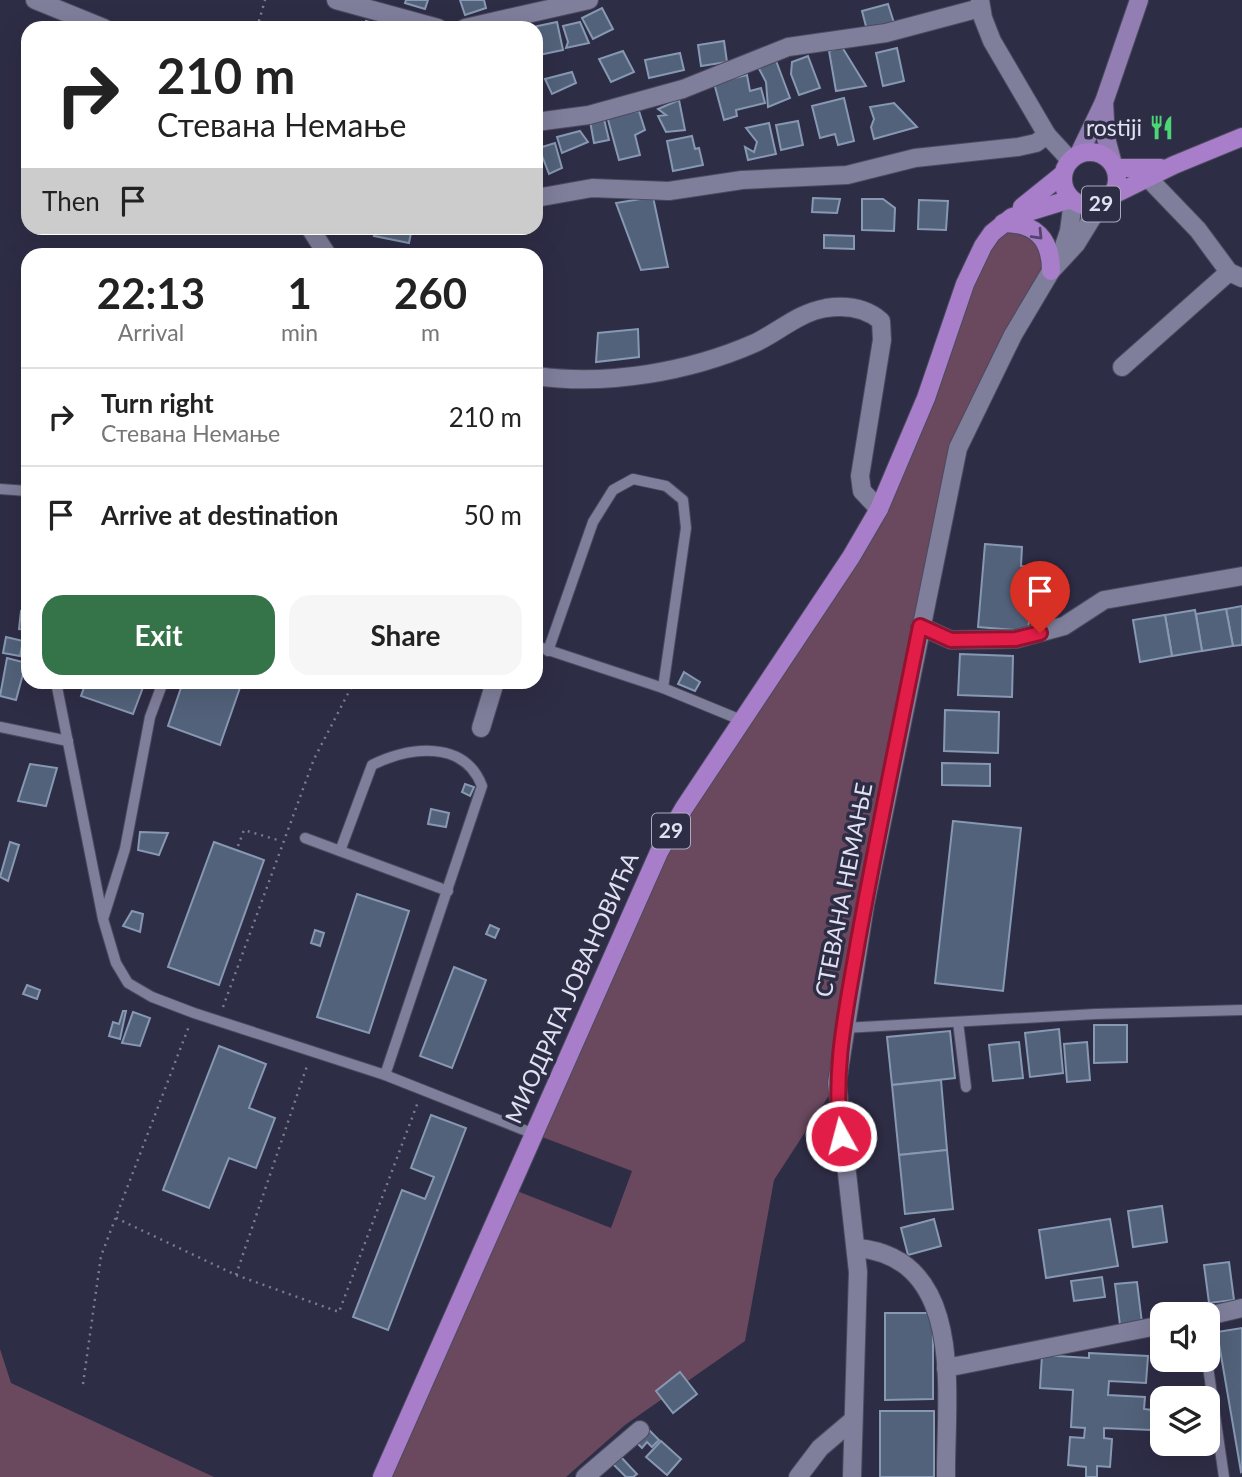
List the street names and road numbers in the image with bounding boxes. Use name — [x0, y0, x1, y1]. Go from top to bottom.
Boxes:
road number: 29 — [1082, 186, 1120, 222]
street label: СТЕВАНА НЕМАЊЕ — [809, 780, 878, 999]
road number: 29 — [652, 814, 690, 848]
street label: МИОДРАГА ЈОВАНОВИЋА — [499, 847, 644, 1128]

